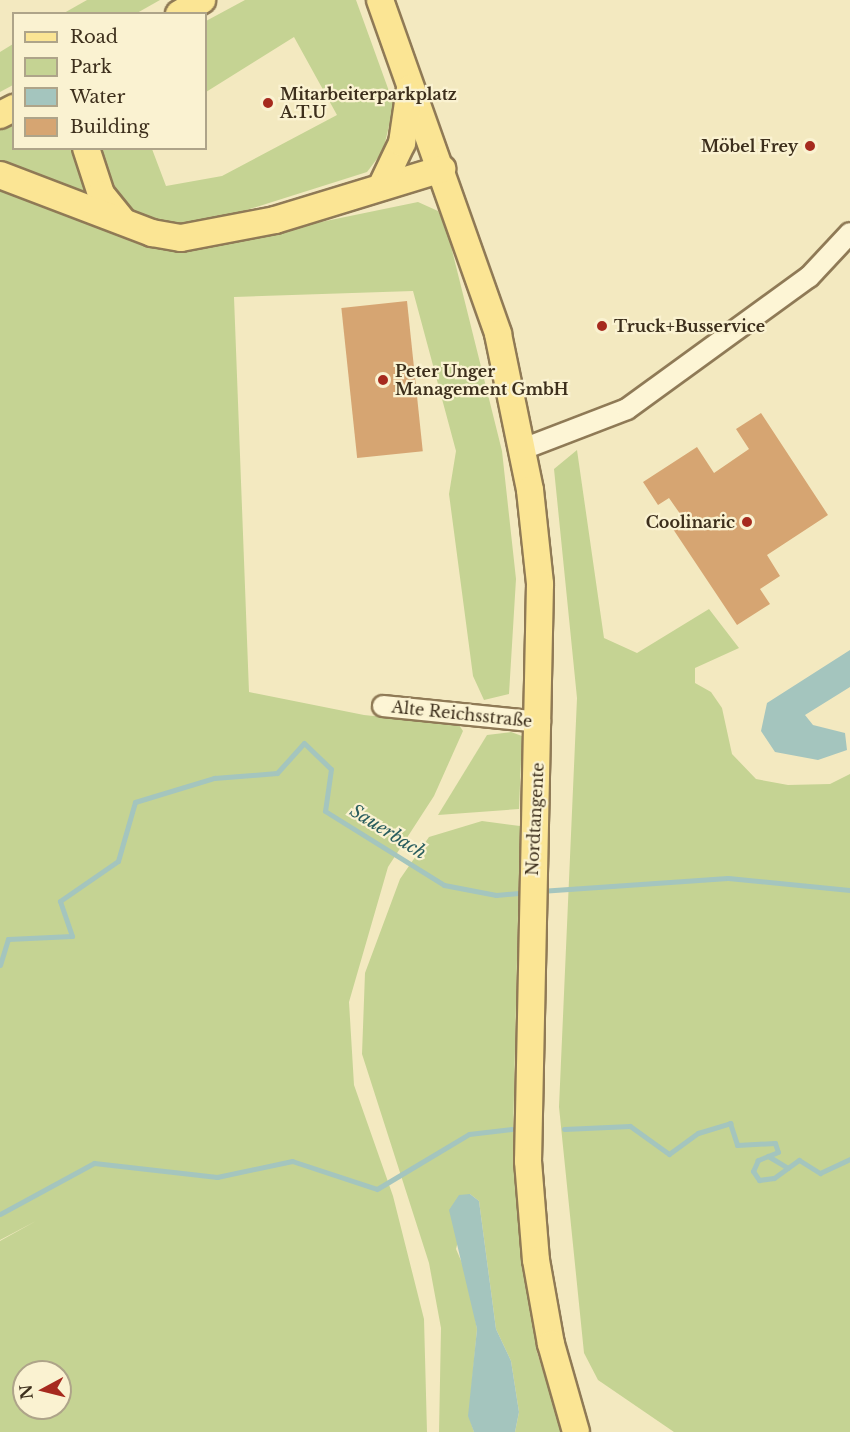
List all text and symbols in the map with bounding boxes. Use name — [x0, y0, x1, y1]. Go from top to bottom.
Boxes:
legend — [12, 12, 207, 150]
text: Road — [70, 26, 118, 48]
text: Park — [70, 56, 112, 78]
place label: Mitarbeiterparkplatz A.T.U — [280, 84, 457, 122]
text: Water — [70, 86, 125, 108]
marker: Mitarbeiterparkplatz A.T.U — [261, 96, 275, 110]
text: Building — [70, 116, 149, 138]
place label: Möbel Frey — [701, 136, 798, 156]
marker: Möbel Frey — [803, 139, 817, 153]
place label: Truck+Busservice — [614, 316, 765, 336]
marker: Truck+Busservice — [595, 319, 609, 333]
place label: Peter Unger Management GmbH — [395, 361, 569, 399]
marker: Peter Unger Management GmbH — [376, 373, 390, 387]
place label: Coolinaric — [646, 512, 735, 532]
marker: Coolinaric — [740, 515, 754, 529]
street label: Alte Reichsstraße — [391, 697, 533, 731]
street label: Nordtangente — [522, 762, 548, 876]
water label: Sauerbach — [346, 800, 430, 864]
north arrow — [12, 1360, 72, 1420]
text: N — [15, 1383, 37, 1401]

